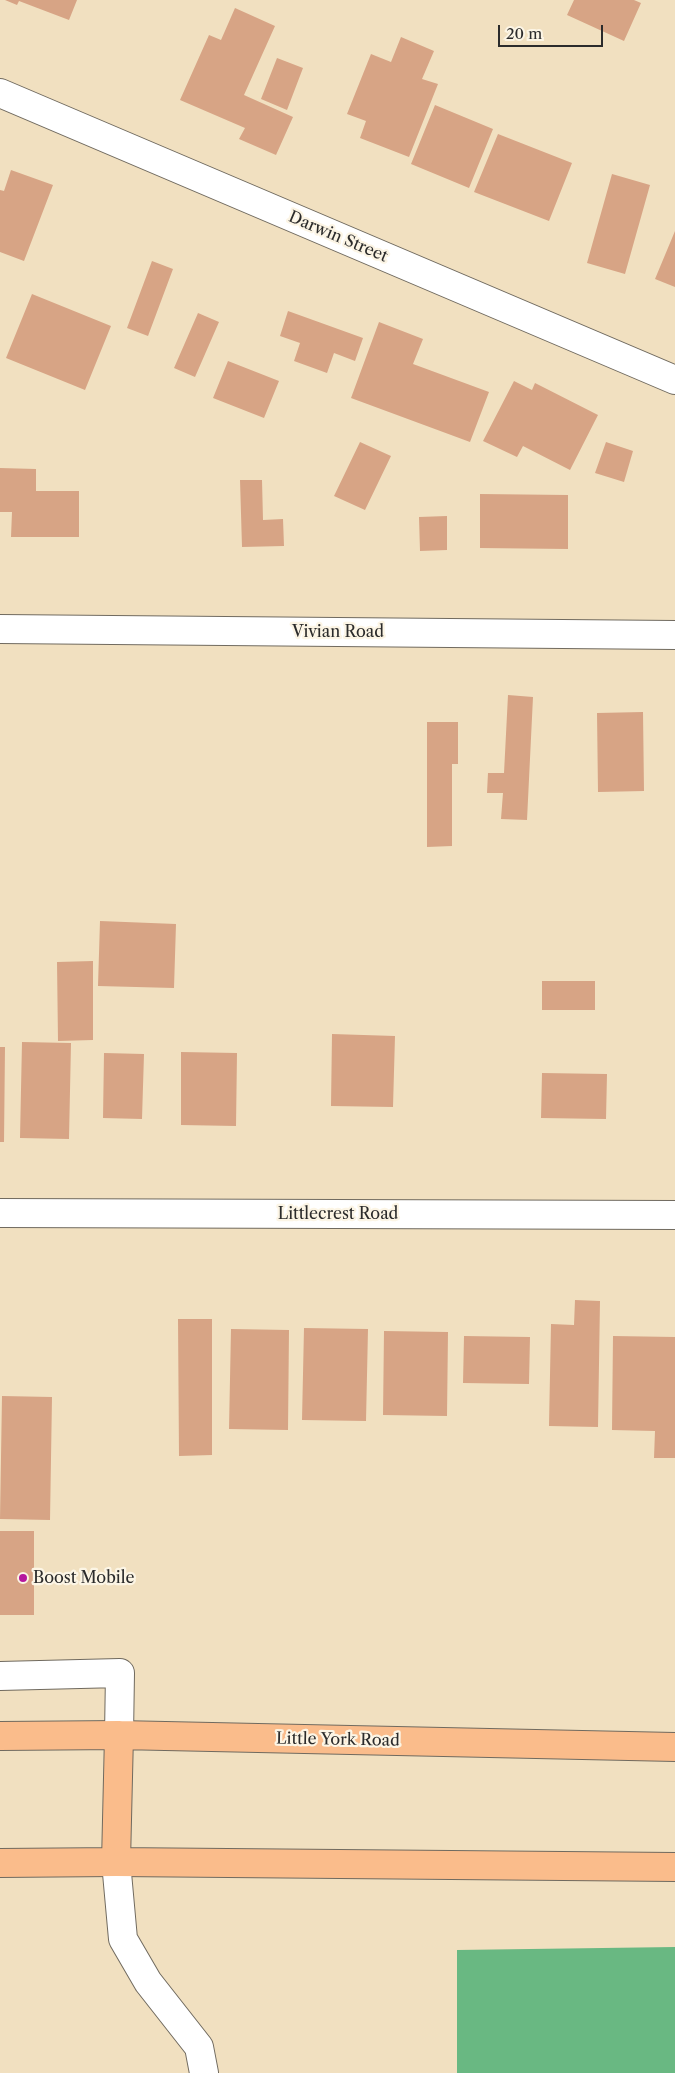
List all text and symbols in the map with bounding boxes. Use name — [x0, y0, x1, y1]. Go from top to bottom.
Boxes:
scale bar — [500, 15, 605, 47]
text: 20 m — [506, 24, 542, 43]
street label: Darwin Street — [286, 207, 390, 267]
street label: Vivian Road — [292, 622, 384, 642]
street label: Littlecrest Road — [278, 1204, 398, 1224]
place label: Boost Mobile — [33, 1568, 134, 1588]
marker: Boost Mobile — [17, 1572, 29, 1584]
street label: Little York Road — [276, 1729, 400, 1751]

